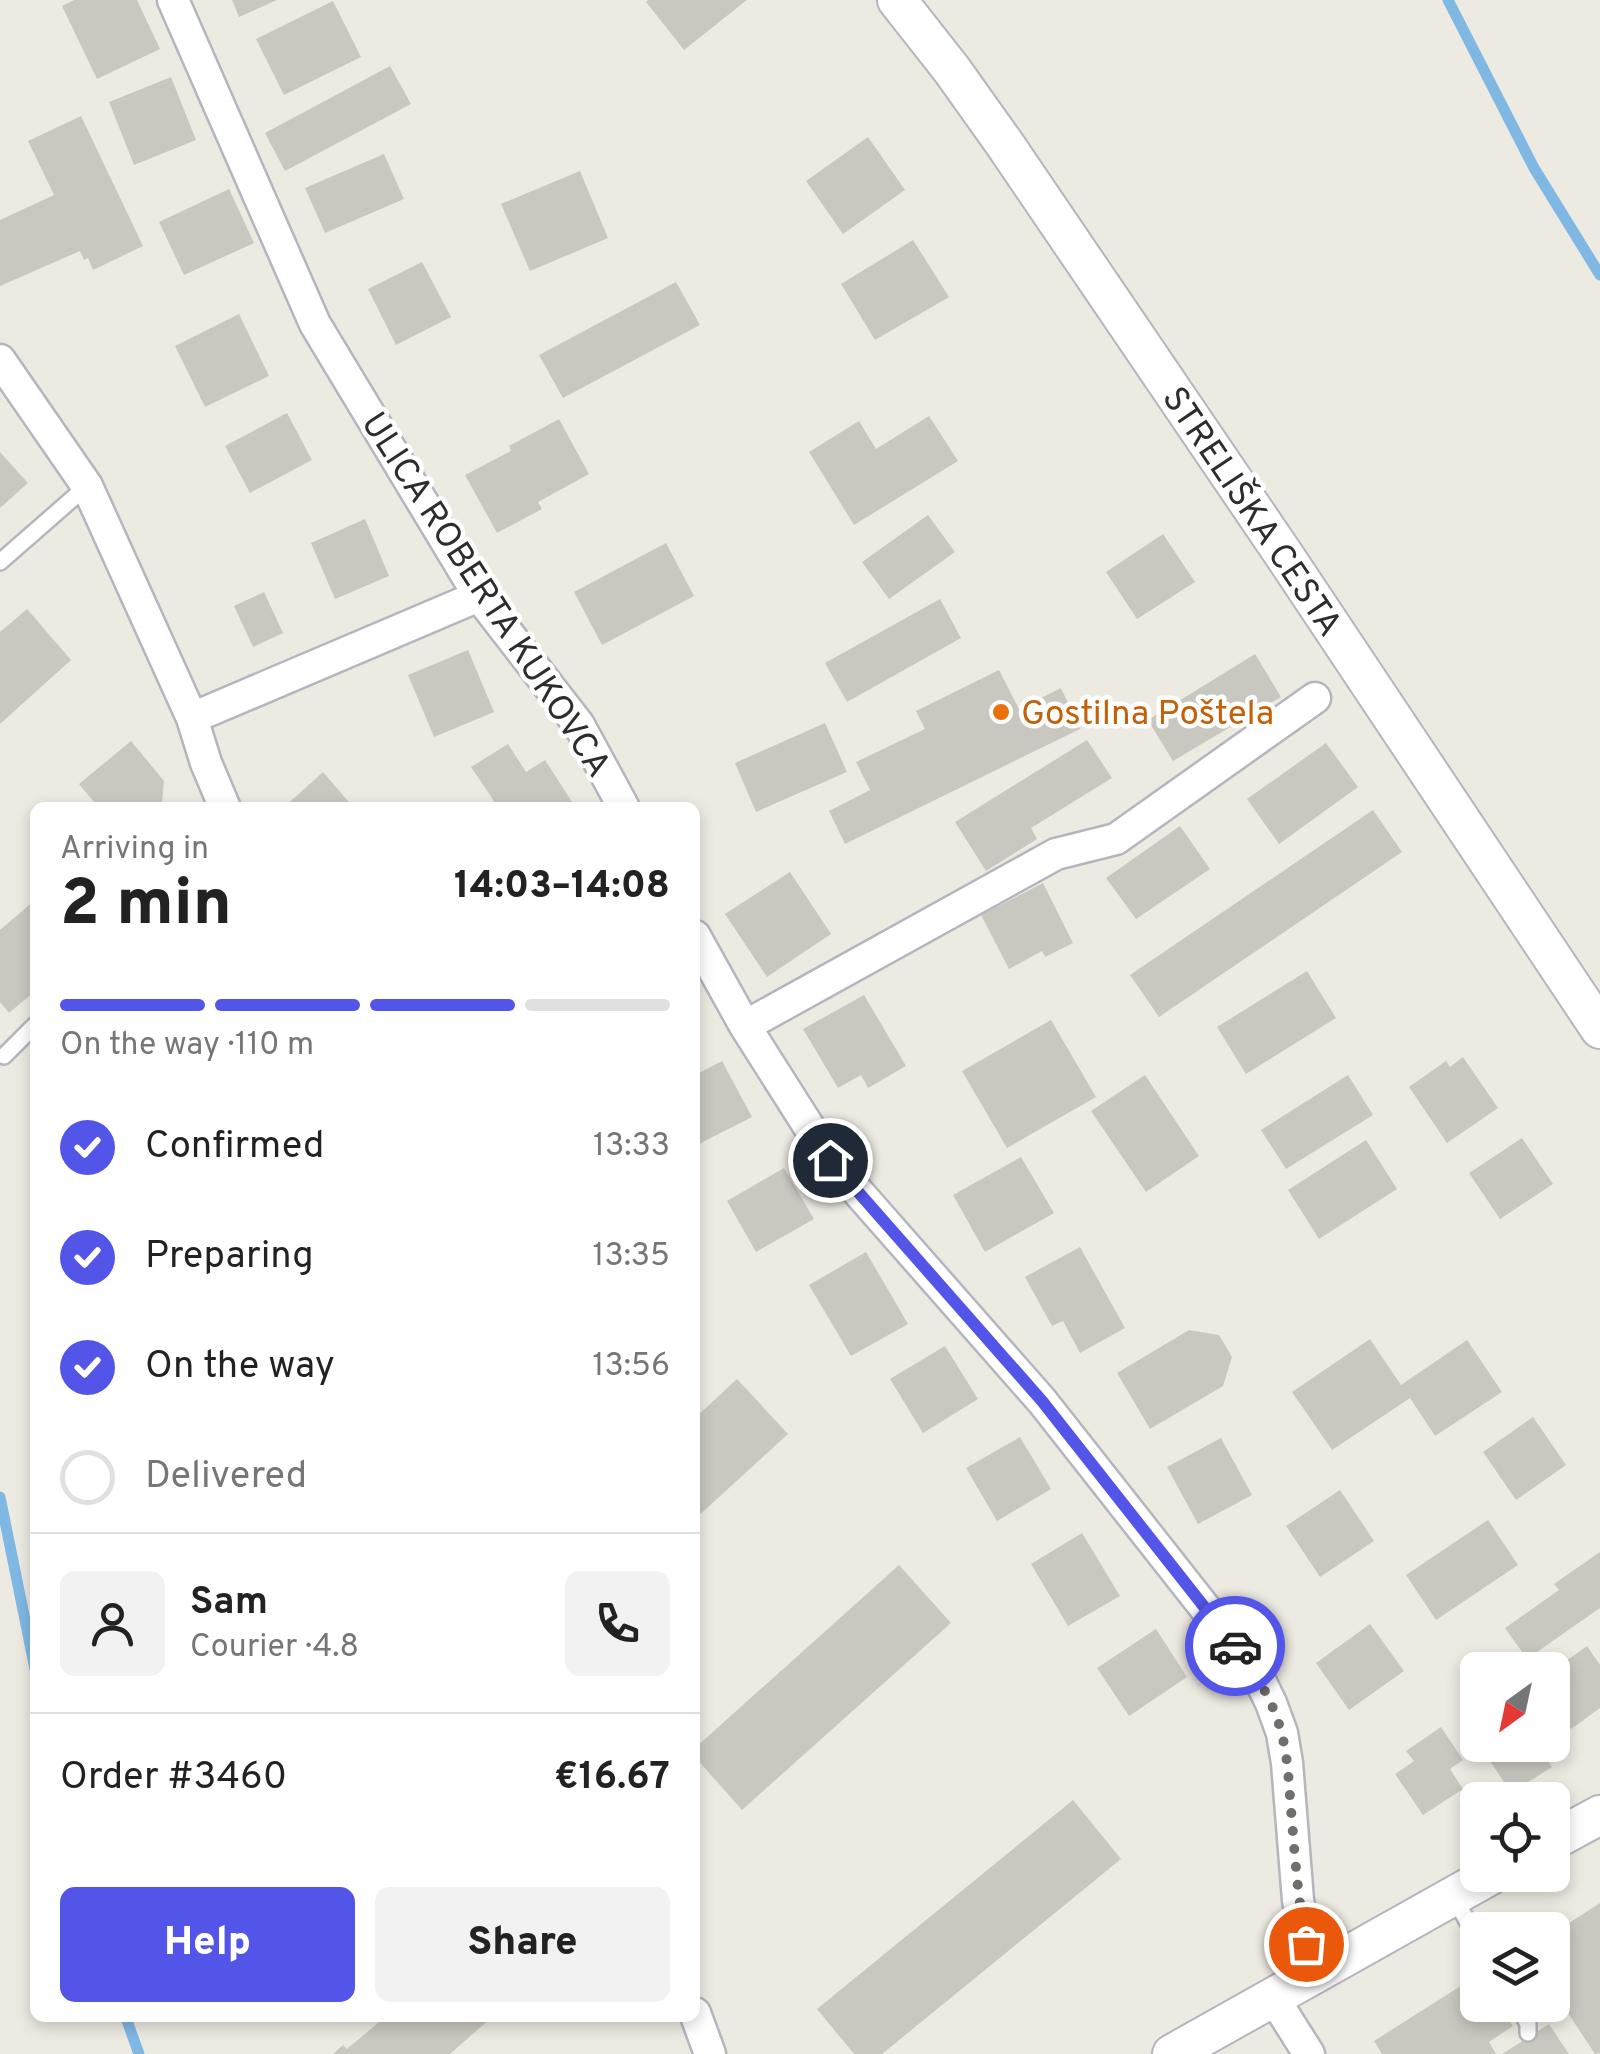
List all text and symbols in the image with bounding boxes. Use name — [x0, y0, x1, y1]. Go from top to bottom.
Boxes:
street label: STRELIŠKA CESTA — [1151, 379, 1351, 646]
street label: ULICA ROBERTA KUKOVCA — [350, 405, 619, 786]
place label: Gostilna Poštela — [1021, 693, 1274, 737]
marker: Gostilna Poštela — [990, 701, 1012, 723]
text: Arriving in — [60, 830, 209, 870]
text: 14:03–14:08 — [454, 863, 670, 912]
text: 2 min — [60, 866, 232, 948]
text: On the way · 110 m — [60, 1026, 314, 1066]
pin — [788, 1118, 873, 1203]
icon: check — [60, 1120, 115, 1175]
text: Confirmed — [145, 1123, 324, 1172]
text: 13:33 — [593, 1127, 670, 1167]
icon: home — [803, 1133, 858, 1188]
icon: check — [60, 1230, 115, 1285]
text: Preparing — [145, 1233, 314, 1282]
text: 13:35 — [592, 1237, 670, 1277]
icon: check — [60, 1340, 115, 1395]
text: On the way — [145, 1343, 335, 1392]
text: 13:56 — [593, 1347, 670, 1387]
text: Delivered — [145, 1453, 307, 1502]
button: person — [60, 1571, 165, 1676]
button: phone — [565, 1571, 670, 1676]
text: Sam — [190, 1579, 268, 1628]
courier — [1185, 1596, 1285, 1696]
icon: car — [1208, 1619, 1263, 1674]
text: Courier · 4.8 — [190, 1628, 359, 1668]
north arrow — [1460, 1652, 1570, 1762]
map controls — [1460, 1652, 1570, 2022]
text: Order #3460 — [60, 1754, 287, 1803]
text: €16.67 — [554, 1754, 670, 1803]
button: locate — [1460, 1782, 1570, 1892]
button: Help — [60, 1887, 355, 2002]
button: Share — [375, 1887, 670, 2002]
pin — [1264, 1902, 1349, 1987]
button: layers — [1460, 1912, 1570, 2022]
icon: bag — [1279, 1917, 1334, 1972]

